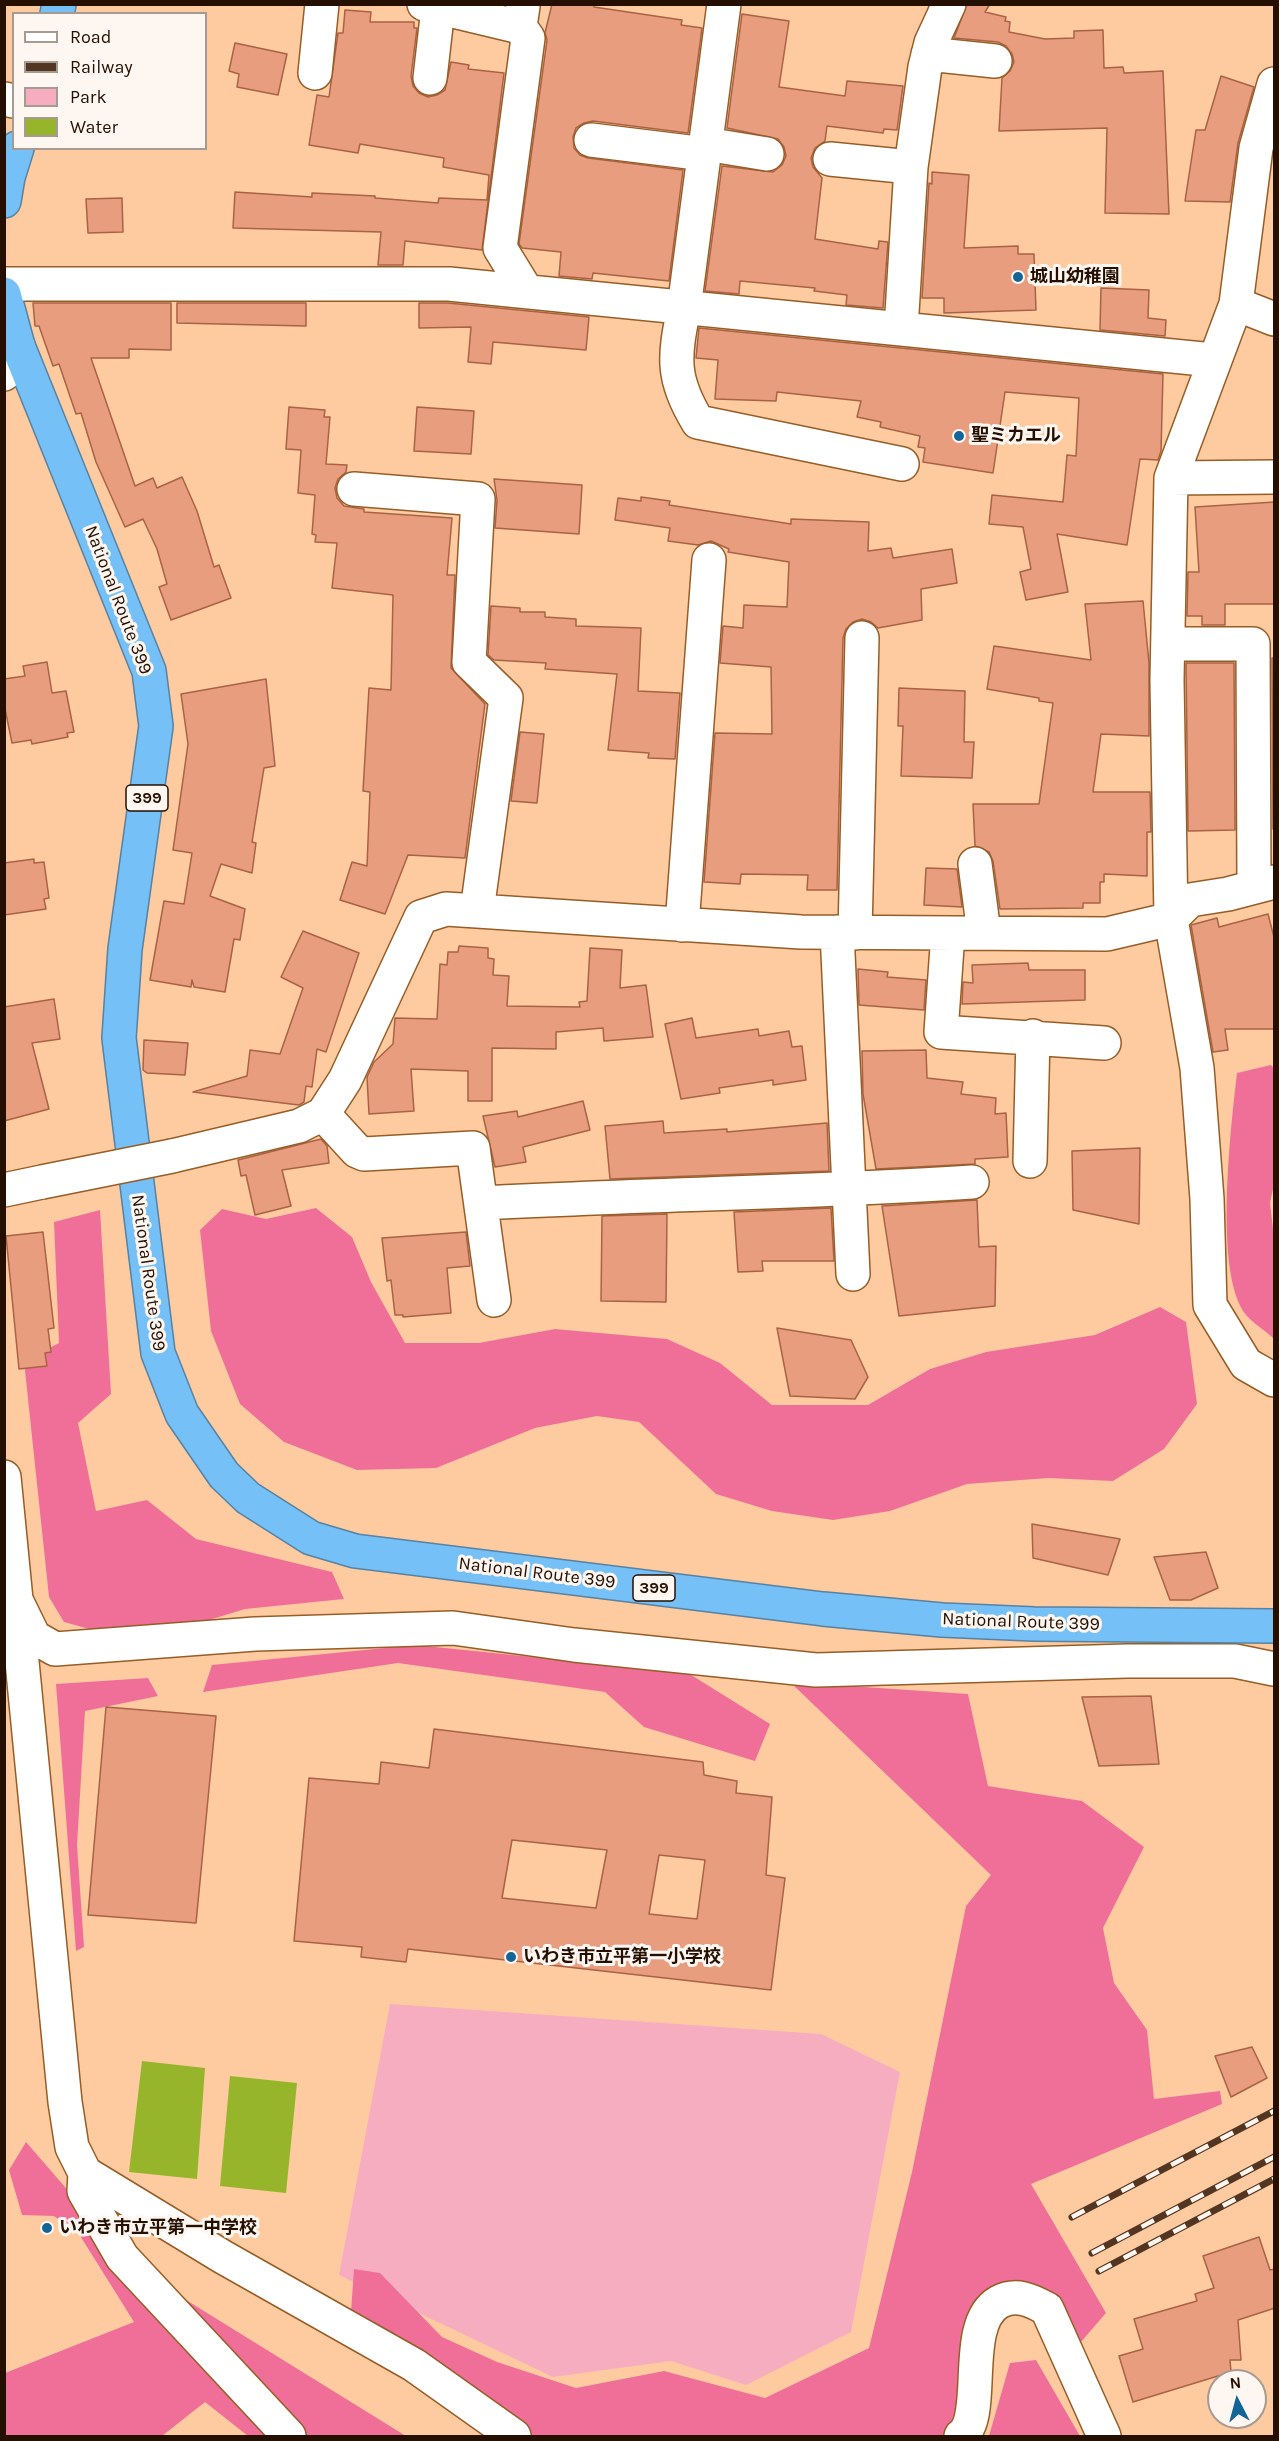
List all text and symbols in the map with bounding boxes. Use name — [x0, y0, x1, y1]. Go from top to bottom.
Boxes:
legend — [12, 12, 207, 150]
text: Road — [70, 26, 111, 48]
text: Railway — [70, 56, 133, 78]
text: Park — [70, 86, 107, 108]
text: Water — [70, 116, 118, 138]
place label: 城山幼稚園 — [1030, 266, 1120, 288]
marker: 城山幼稚園 — [1011, 270, 1025, 284]
place label: 聖ミカエル — [971, 425, 1061, 447]
marker: 聖ミカエル — [952, 429, 966, 443]
street label: National Route 399 — [80, 522, 156, 678]
road number: 399 — [126, 785, 168, 811]
street label: National Route 399 — [126, 1193, 170, 1353]
street label: National Route 399 — [457, 1553, 617, 1593]
road number: 399 — [633, 1575, 675, 1601]
street label: National Route 399 — [942, 1608, 1100, 1636]
place label: いわき市立平第一小学校 — [523, 1946, 721, 1968]
marker: いわき市立平第一小学校 — [504, 1950, 518, 1964]
place label: いわき市立平第一中学校 — [59, 2217, 257, 2239]
marker: いわき市立平第一中学校 — [40, 2221, 54, 2235]
north arrow — [1207, 2369, 1267, 2429]
text: N — [1229, 2373, 1242, 2393]

